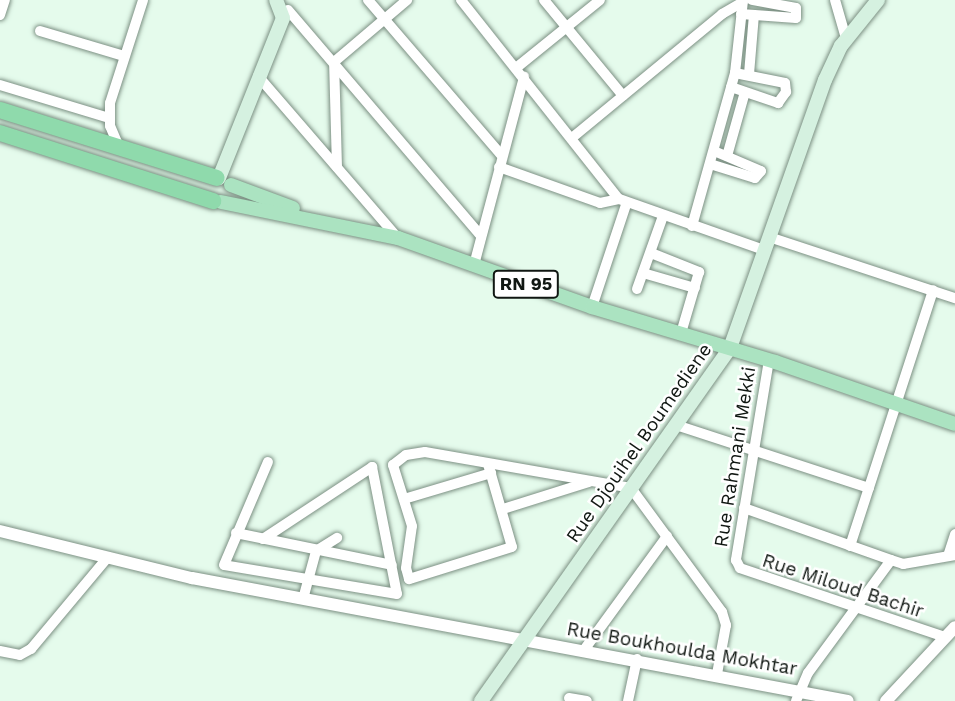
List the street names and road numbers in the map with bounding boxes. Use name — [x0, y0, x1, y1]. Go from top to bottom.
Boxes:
road number: RN 95 — [493, 270, 559, 298]
street label: Rue Djouihel Boumediene — [561, 339, 717, 547]
street label: Rue Rahmani Mekki — [709, 365, 761, 549]
street label: Rue Miloud Bachir — [759, 549, 927, 623]
street label: Rue Boukhoulda Mokhtar — [565, 617, 799, 681]

